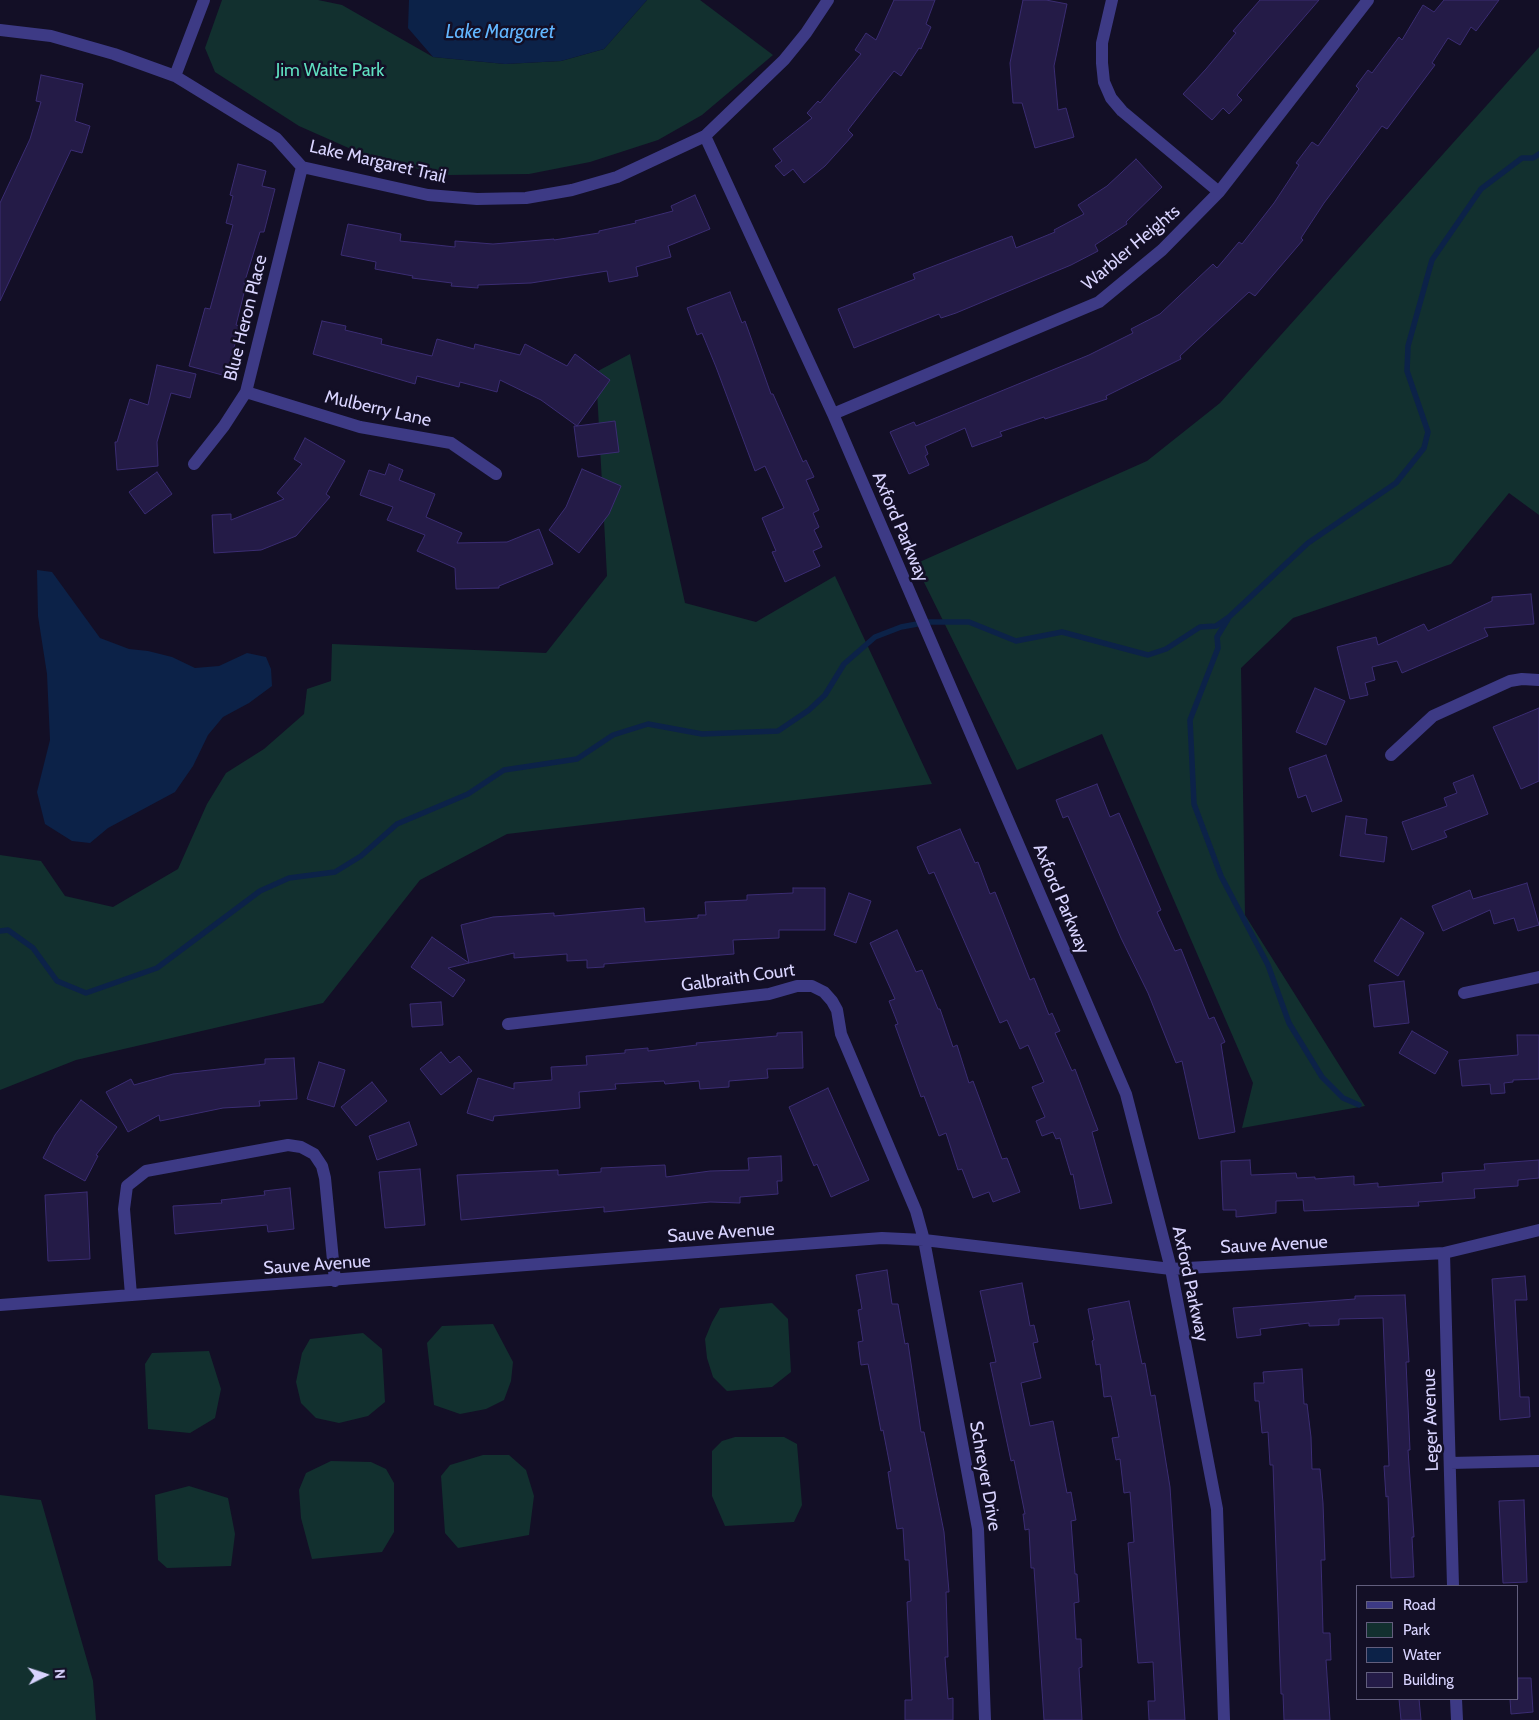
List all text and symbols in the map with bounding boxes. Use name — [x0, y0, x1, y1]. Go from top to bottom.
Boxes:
water label: Lake Margaret — [446, 21, 554, 43]
park label: Jim Waite Park — [276, 60, 384, 82]
street label: Lake Margaret Trail — [307, 136, 449, 188]
street label: Warbler Heights — [1078, 201, 1184, 295]
street label: Blue Heron Place — [220, 253, 272, 383]
street label: Mulberry Lane — [323, 386, 433, 432]
street label: Axford Parkway — [867, 469, 933, 585]
street label: Axford Parkway — [1028, 841, 1094, 957]
street label: Galbraith Court — [680, 959, 796, 997]
street label: Sauve Avenue — [667, 1218, 775, 1248]
street label: Axford Parkway — [1167, 1224, 1213, 1344]
street label: Sauve Avenue — [1220, 1231, 1328, 1259]
street label: Sauve Avenue — [263, 1250, 371, 1280]
street label: Leger Avenue — [1418, 1368, 1444, 1472]
street label: Schreyer Drive — [965, 1419, 1005, 1533]
legend — [1356, 1585, 1519, 1700]
text: Road — [1403, 1596, 1436, 1614]
text: Park — [1403, 1621, 1430, 1639]
text: Water — [1403, 1646, 1441, 1664]
north arrow — [20, 1650, 70, 1700]
text: N — [51, 1668, 69, 1680]
text: Building — [1403, 1671, 1454, 1689]

